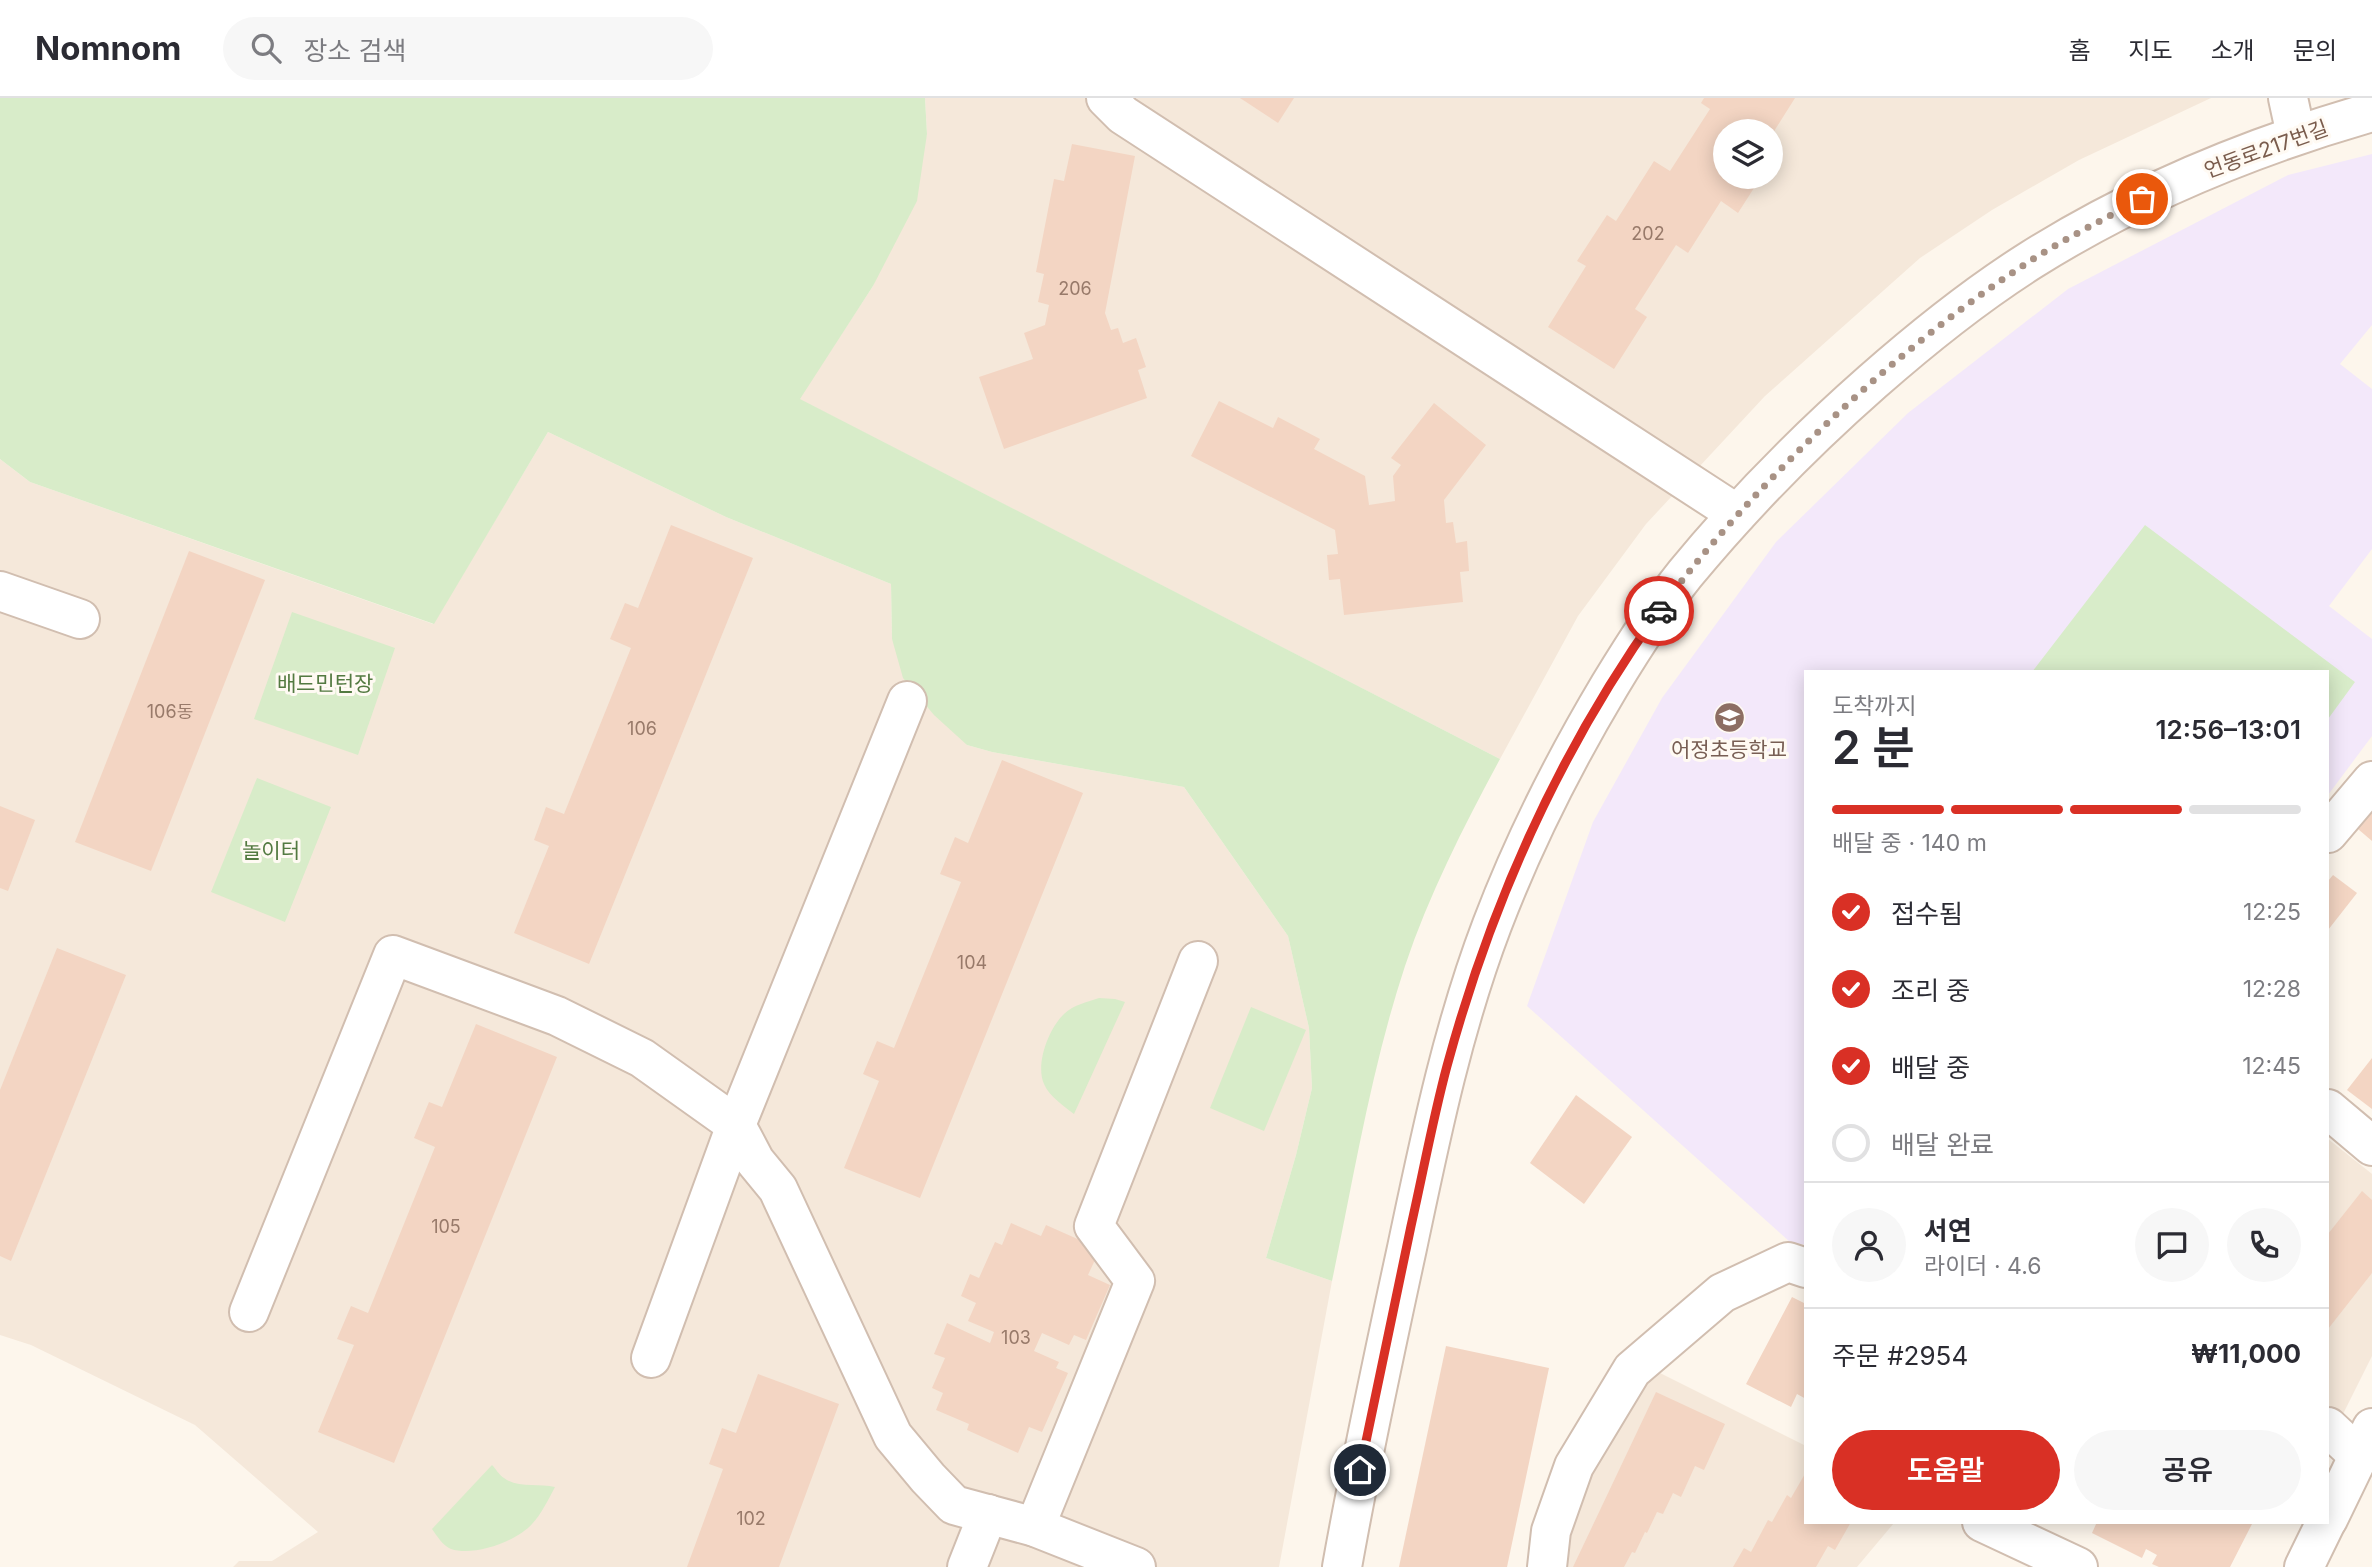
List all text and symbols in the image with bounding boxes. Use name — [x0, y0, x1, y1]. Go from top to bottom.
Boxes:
search box — [223, 17, 713, 80]
text: Nomnom — [35, 28, 181, 68]
icon: search — [247, 29, 285, 67]
text: 장소 검색 — [303, 35, 406, 66]
text: 홈 — [2068, 36, 2090, 65]
text: 지도 — [2128, 36, 2173, 65]
text: 소개 — [2211, 36, 2255, 65]
text: 문의 — [2293, 36, 2337, 65]
street label: 언동로217번길 — [2201, 115, 2331, 183]
map controls — [1713, 119, 1783, 189]
button: layers — [1713, 119, 1783, 189]
pin — [2112, 169, 2172, 229]
icon: bag — [2123, 180, 2161, 218]
house number: 202 — [1631, 223, 1665, 244]
house number: 206 — [1058, 278, 1092, 299]
courier — [1624, 576, 1694, 646]
icon: car — [1640, 592, 1678, 630]
park label: 배드민턴장 — [277, 671, 373, 696]
text: 도착까지 — [1832, 692, 1917, 720]
school or university icon: 어정초등학교 — [1712, 700, 1746, 734]
house number: 106동 — [147, 701, 193, 722]
text: 12:56–13:01 — [2156, 714, 2301, 745]
house number: 106 — [627, 718, 657, 739]
text: 2 분 — [1832, 719, 1915, 775]
place label: 어정초등학교 — [1671, 737, 1787, 762]
text: 배달 중 · 140 m — [1832, 829, 1987, 857]
park label: 놀이터 — [242, 838, 300, 863]
icon: check — [1832, 893, 1870, 931]
text: 접수됨 — [1891, 898, 1963, 929]
text: 12:25 — [2243, 898, 2301, 926]
house number: 104 — [957, 952, 987, 973]
icon: check — [1832, 970, 1870, 1008]
text: 조리 중 — [1891, 975, 1970, 1006]
text: 12:28 — [2243, 975, 2301, 1003]
icon: check — [1832, 1047, 1870, 1085]
text: 배달 중 — [1891, 1052, 1970, 1083]
text: 12:45 — [2242, 1052, 2301, 1080]
text: 배달 완료 — [1891, 1129, 1994, 1160]
button: person — [1832, 1208, 1906, 1282]
button: chat — [2135, 1208, 2209, 1282]
button: phone — [2227, 1208, 2301, 1282]
text: 서연 — [1924, 1215, 1972, 1246]
house number: 105 — [431, 1216, 461, 1237]
text: 라이더 · 4.6 — [1924, 1252, 2041, 1280]
house number: 103 — [1001, 1327, 1031, 1348]
text: ₩11,000 — [2191, 1338, 2301, 1369]
text: 주문 #2954 — [1832, 1340, 1968, 1371]
button: 도움말 — [1832, 1430, 2060, 1510]
button: 공유 — [2074, 1430, 2301, 1510]
pin — [1330, 1440, 1390, 1500]
icon: home — [1341, 1451, 1379, 1489]
house number: 102 — [736, 1508, 766, 1529]

